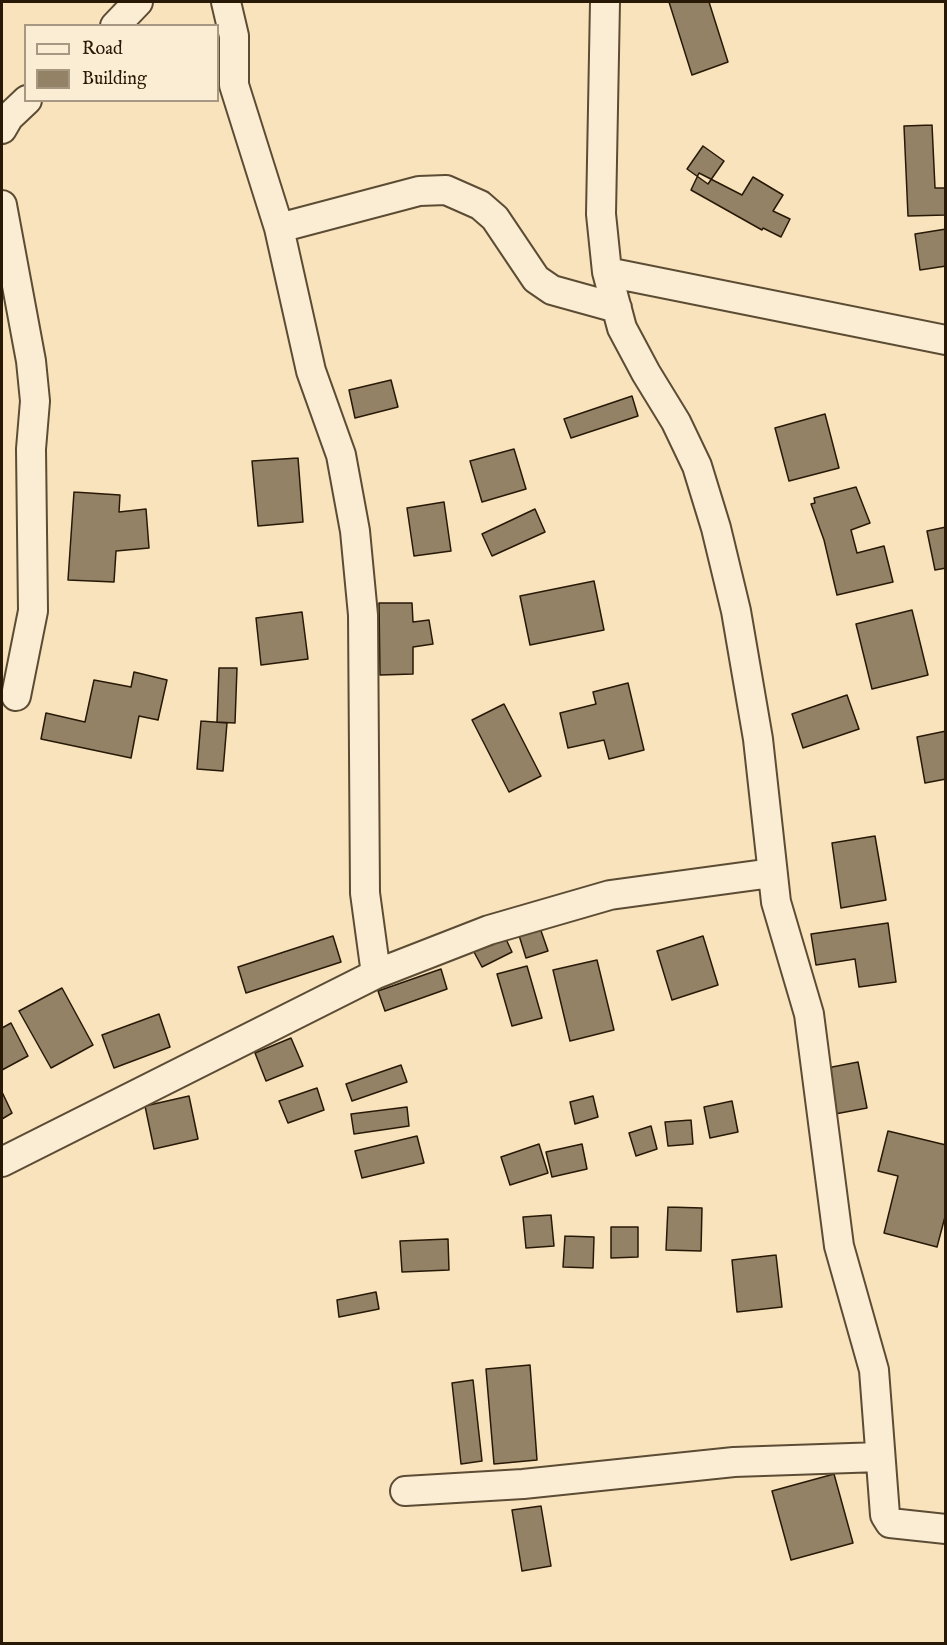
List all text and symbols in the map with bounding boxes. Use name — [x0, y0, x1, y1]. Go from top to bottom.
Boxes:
legend — [24, 24, 219, 102]
text: Road — [82, 38, 123, 61]
text: Building — [82, 68, 147, 91]

